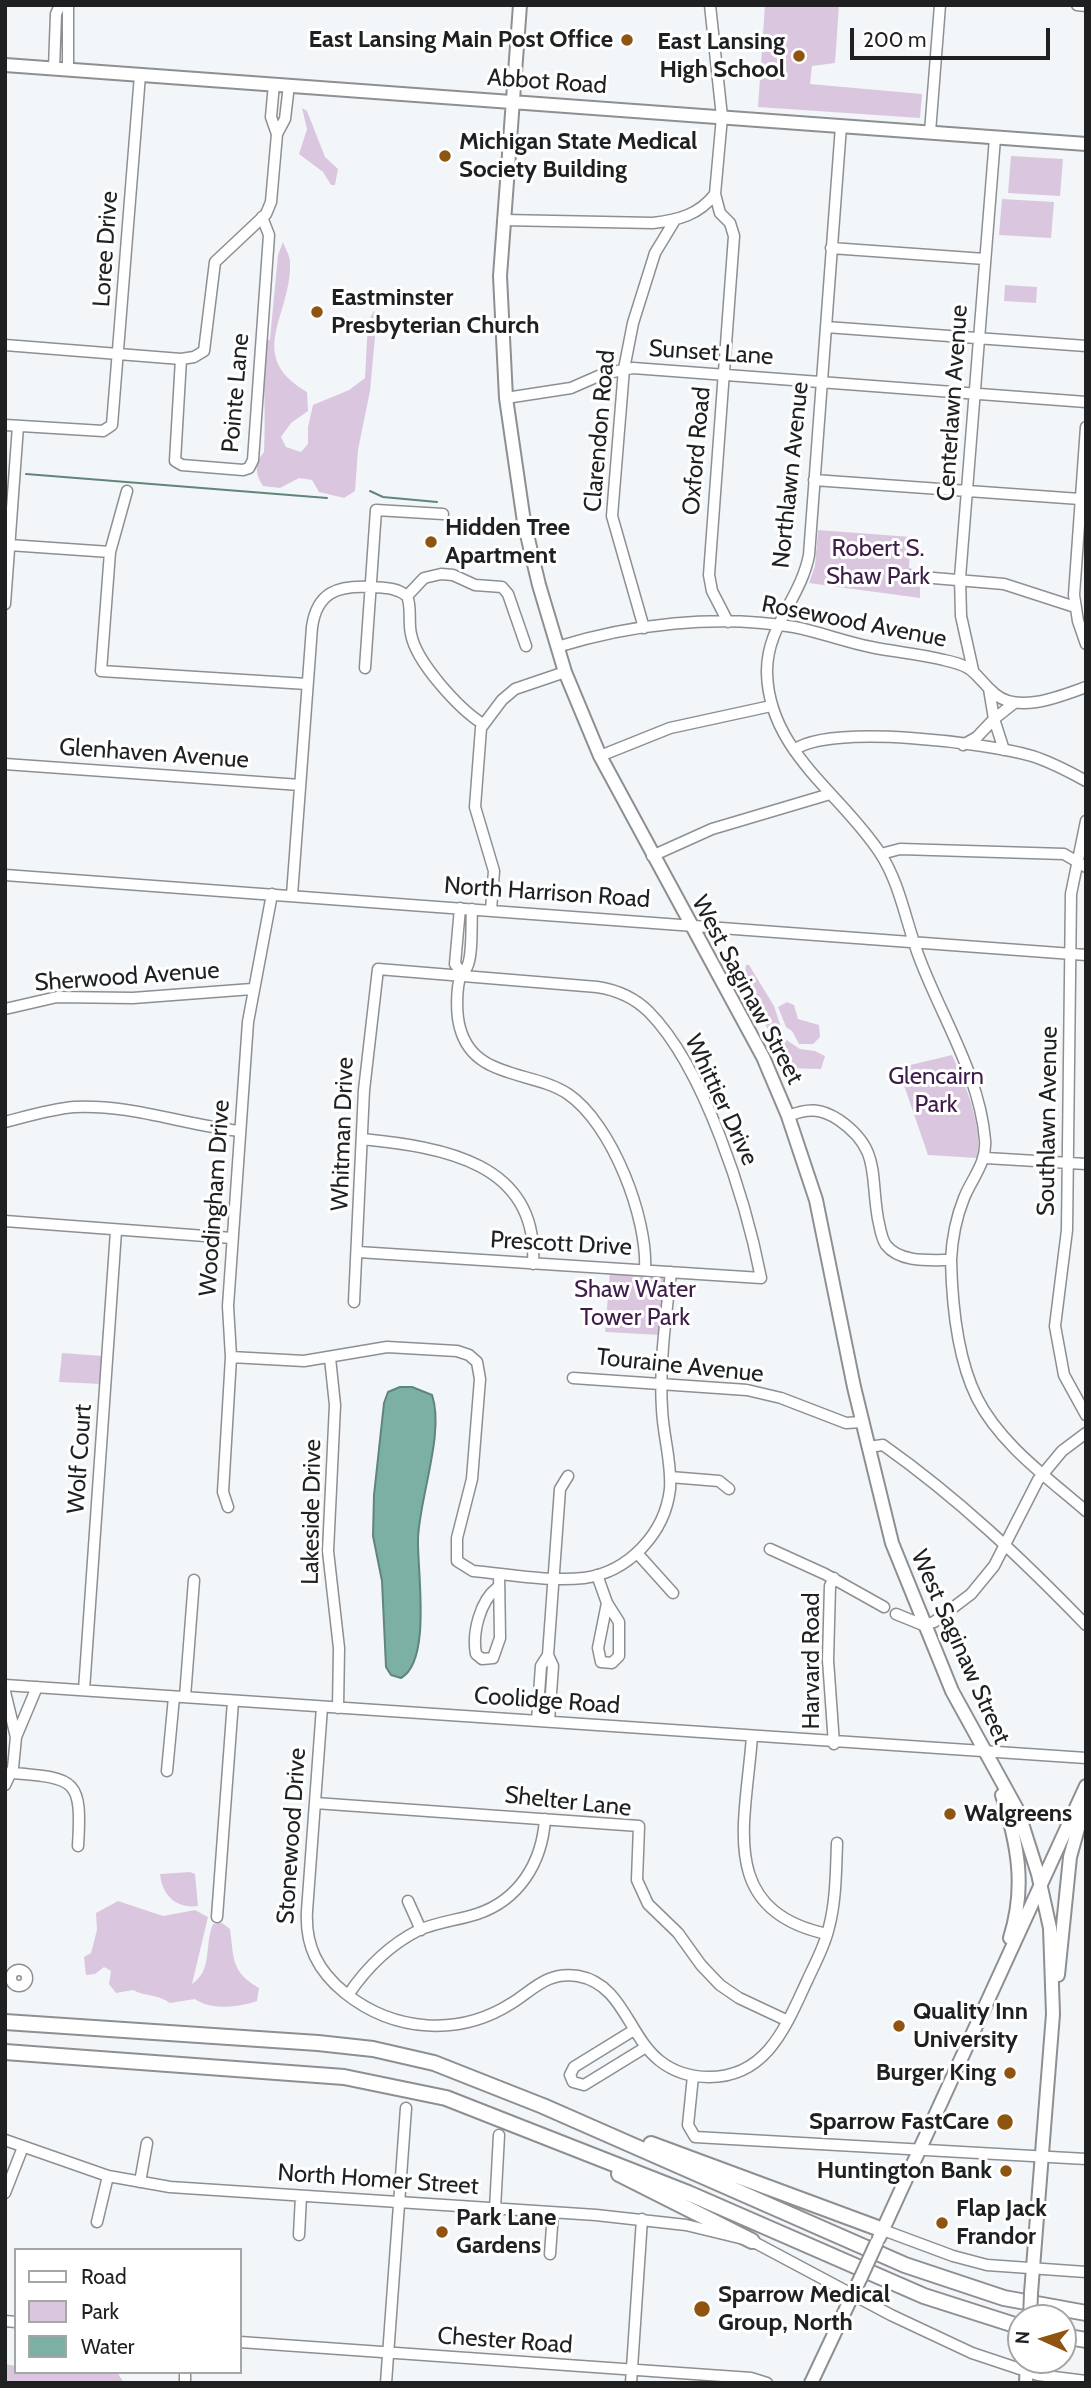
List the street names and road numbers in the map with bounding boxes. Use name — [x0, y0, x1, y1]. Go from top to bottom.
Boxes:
street label: Abbot Road — [486, 63, 608, 101]
street label: Loree Drive — [88, 190, 124, 308]
street label: Centerlawn Avenue — [932, 304, 974, 502]
street label: Pointe Lane — [216, 332, 256, 454]
street label: Sunset Lane — [648, 334, 774, 372]
street label: Clarendon Road — [579, 349, 621, 513]
street label: Northlawn Avenue — [767, 380, 815, 570]
street label: Oxford Road — [677, 386, 717, 516]
street label: Rosewood Avenue — [759, 590, 949, 654]
street label: Glenhaven Avenue — [58, 733, 250, 775]
street label: North Harrison Road — [443, 871, 651, 915]
street label: West Saginaw Street — [685, 891, 809, 1089]
street label: Sherwood Avenue — [34, 956, 220, 998]
street label: Southlawn Avenue — [1032, 1026, 1064, 1216]
street label: Whittier Drive — [678, 1030, 764, 1170]
street label: Whitman Drive — [326, 1056, 360, 1212]
street label: Woodingham Drive — [194, 1099, 236, 1297]
street label: Prescott Drive — [489, 1226, 633, 1262]
street label: Touraine Avenue — [595, 1343, 765, 1389]
street label: Wolf Court — [62, 1403, 98, 1515]
street label: Lakeside Drive — [296, 1439, 328, 1585]
street label: West Saginaw Street — [904, 1545, 1016, 1749]
street label: Harvard Road — [798, 1592, 826, 1730]
street label: Coolidge Road — [473, 1682, 621, 1720]
street label: Stonewood Drive — [271, 1747, 313, 1925]
street label: Shelter Lane — [503, 1781, 633, 1823]
street label: North Homer Street — [276, 2159, 480, 2201]
street label: Chester Road — [436, 2322, 574, 2360]

